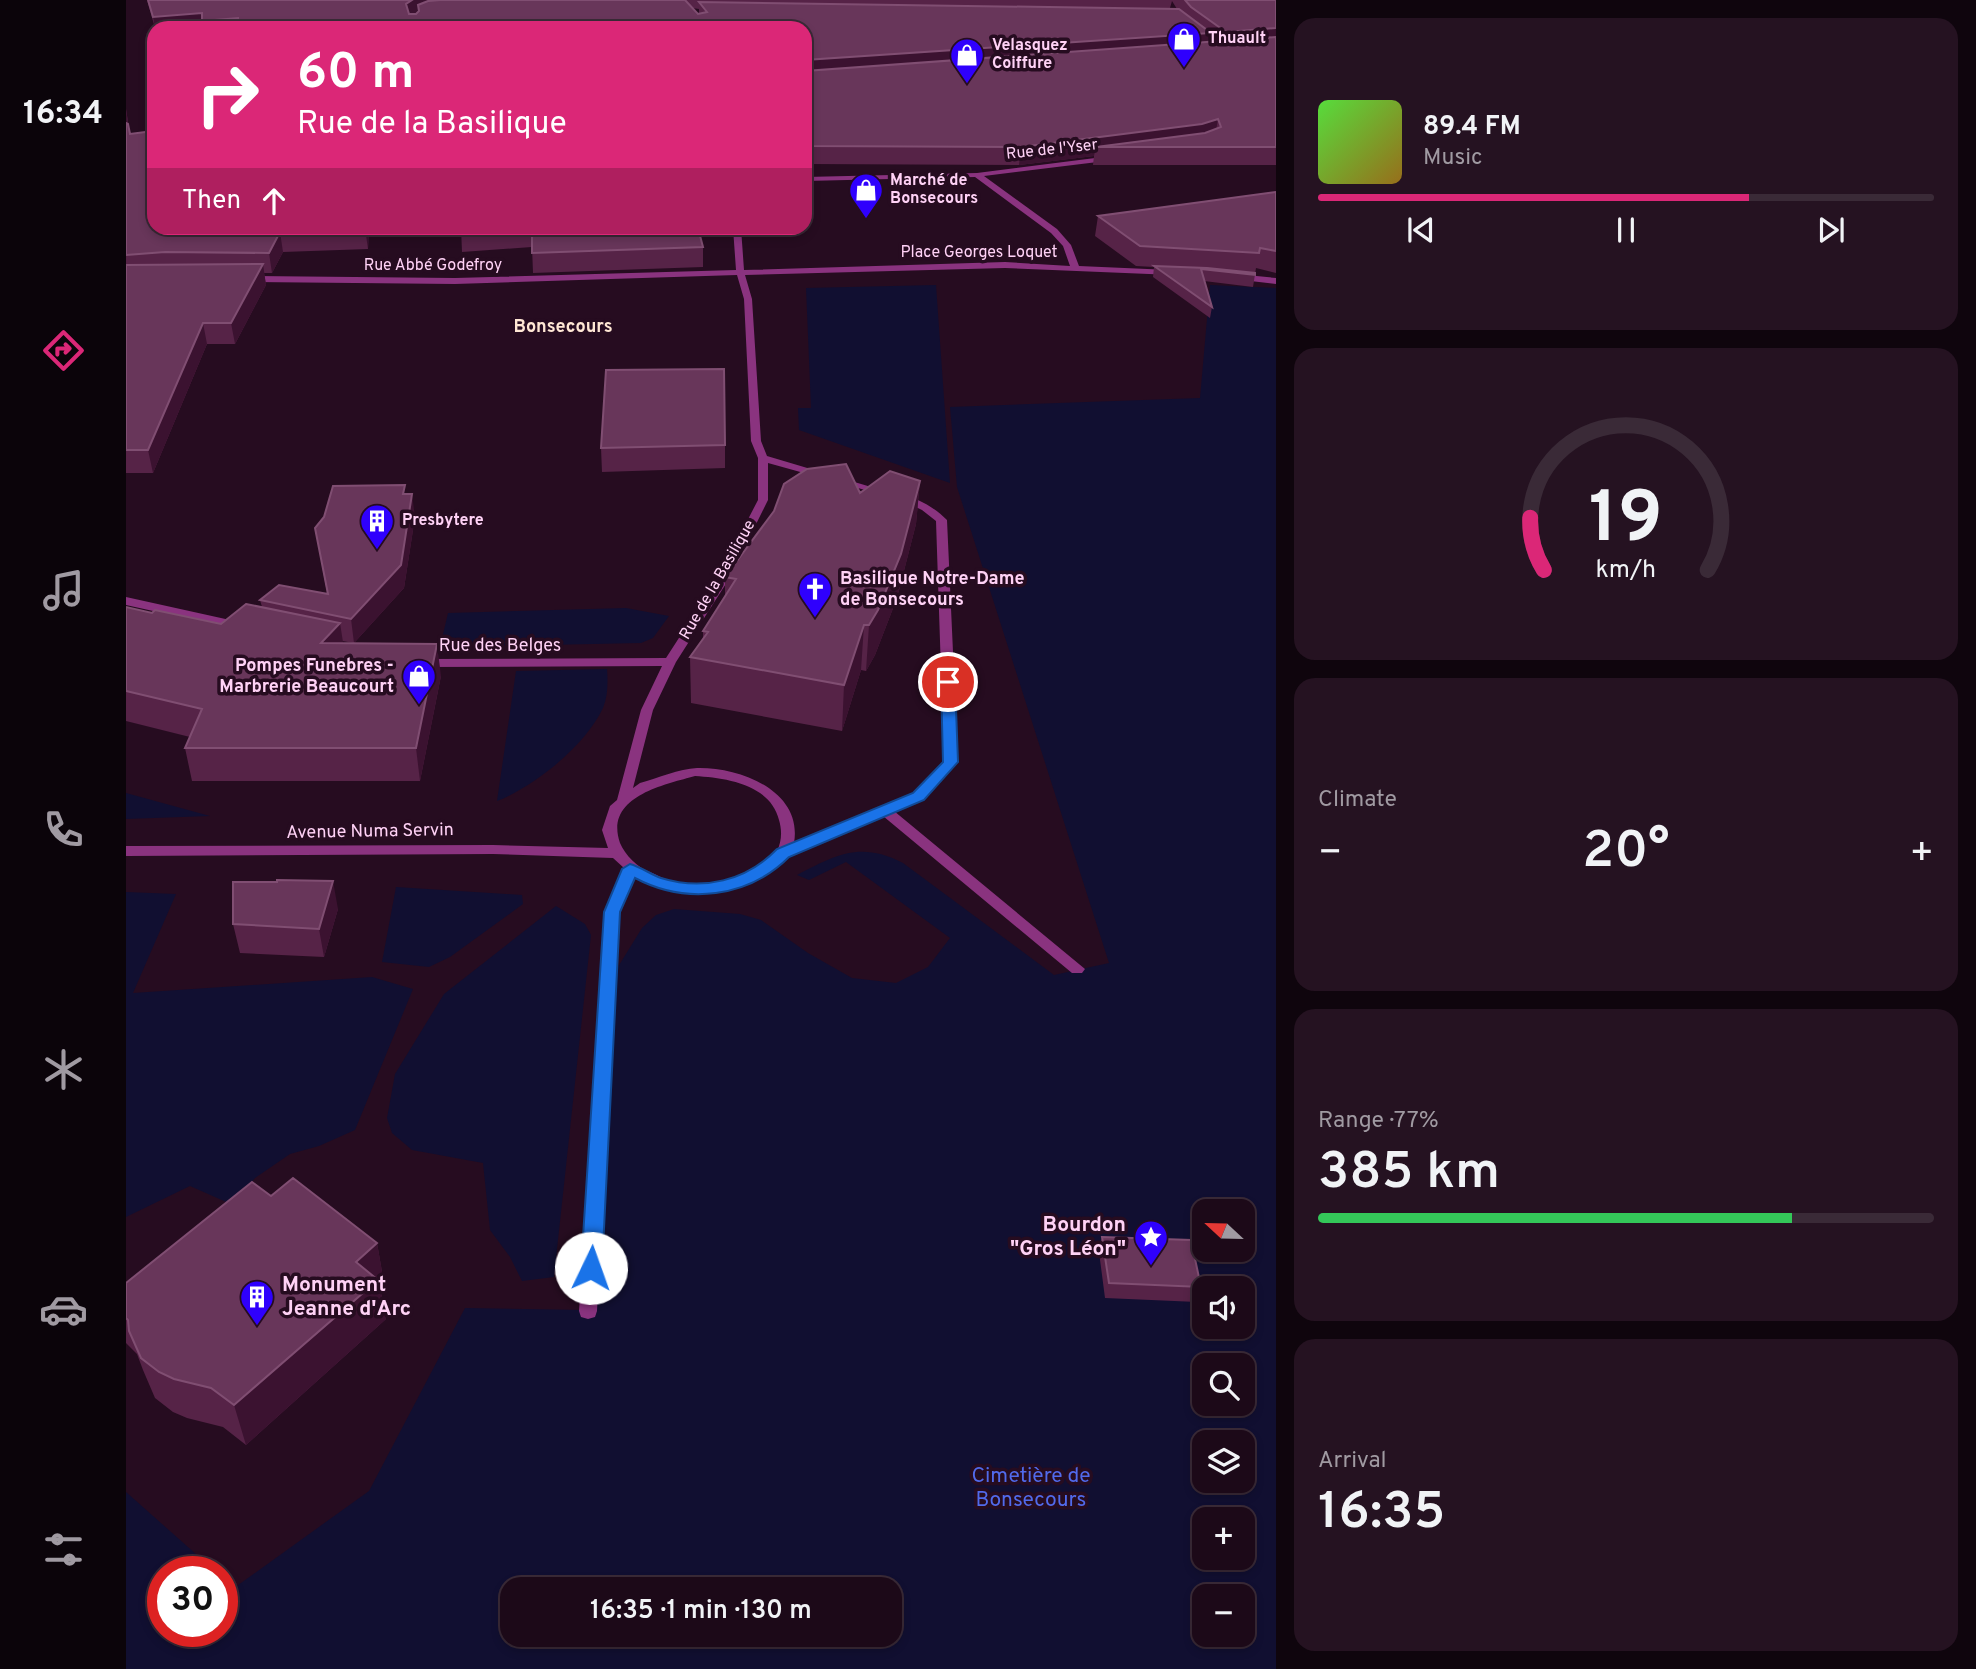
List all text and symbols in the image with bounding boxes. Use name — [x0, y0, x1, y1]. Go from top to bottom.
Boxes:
shop icon: Thuault — [1165, 20, 1203, 69]
place label: Thuault — [1208, 29, 1266, 49]
shop icon: Velasquez Coiffure — [948, 36, 986, 85]
place label: Velasquez Coiffure — [992, 36, 1068, 74]
text: 60 m — [297, 44, 415, 106]
icon: right — [182, 49, 273, 140]
text: 16:34 — [23, 95, 103, 135]
text: Rue de la Basilique — [297, 105, 567, 145]
text: 89.4 FM — [1423, 111, 1521, 144]
street label: Rue de l'Yser — [1005, 135, 1099, 165]
text: Music — [1423, 144, 1483, 173]
shop icon: Marché de Bonsecours — [847, 171, 885, 220]
place label: Marché de Bonsecours — [890, 171, 978, 209]
icon: ahead — [255, 182, 293, 220]
text: Then — [182, 185, 241, 218]
icon: previous — [1402, 211, 1440, 249]
icon: pause — [1607, 211, 1645, 249]
icon: next — [1812, 211, 1850, 249]
street label: Place Georges Loquet — [900, 243, 1058, 263]
street label: Rue Abbé Godefroy — [364, 256, 502, 276]
district label: Bonsecours — [513, 316, 613, 339]
icon: directions — [39, 326, 88, 375]
text: 19 — [1589, 477, 1663, 569]
building icon: Presbytere — [358, 502, 396, 551]
place label: Presbytere — [402, 511, 484, 531]
street label: Rue de la Basilique — [676, 517, 760, 643]
text: km/h — [1596, 555, 1656, 587]
icon: music — [39, 566, 88, 615]
place label: Basilique Notre-Dame de Bonsecours — [840, 568, 1025, 612]
church icon: Basilique Notre-Dame de Bonsecours — [796, 570, 834, 619]
street label: Rue des Belges — [439, 635, 561, 658]
pin — [918, 652, 978, 712]
place label: Pompes Funebres - Marbrerie Beaucourt — [219, 655, 394, 699]
shop icon: Pompes Funebres - Marbrerie Beaucourt — [400, 657, 438, 706]
icon: arrive — [929, 663, 967, 701]
text: Climate — [1318, 786, 1397, 815]
icon: phone — [39, 805, 88, 854]
street label: Avenue Numa Servin — [286, 819, 454, 845]
text: 20° — [1582, 820, 1670, 886]
text: − — [1318, 830, 1343, 879]
text: + — [1909, 830, 1934, 879]
icon: climate — [39, 1045, 88, 1094]
text: Range · 77% — [1318, 1107, 1439, 1136]
text: 385 km — [1318, 1141, 1500, 1207]
north arrow — [1192, 1199, 1255, 1262]
map controls — [1192, 1199, 1255, 1647]
place label: Bourdon "Gros Léon" — [1010, 1212, 1126, 1263]
place icon: Bourdon "Gros Léon" — [1132, 1218, 1170, 1267]
position arrow — [554, 1231, 628, 1305]
place label: Monument Jeanne d'Arc — [282, 1272, 411, 1323]
button: sound — [1192, 1276, 1255, 1339]
building icon: Monument Jeanne d'Arc — [238, 1278, 276, 1327]
icon: car — [39, 1285, 88, 1334]
button: search — [1192, 1353, 1255, 1416]
button: layers — [1192, 1430, 1255, 1493]
text: Arrival — [1318, 1447, 1387, 1476]
park label: Cimetière de Bonsecours — [971, 1463, 1091, 1514]
text: 16:35 — [1318, 1481, 1445, 1547]
button: + — [1192, 1507, 1255, 1570]
icon: filters — [39, 1525, 88, 1574]
speed limit sign: 30 — [147, 1556, 238, 1647]
button: − — [1192, 1584, 1255, 1647]
text: 16:35 · 1 min · 130 m — [590, 1595, 812, 1628]

